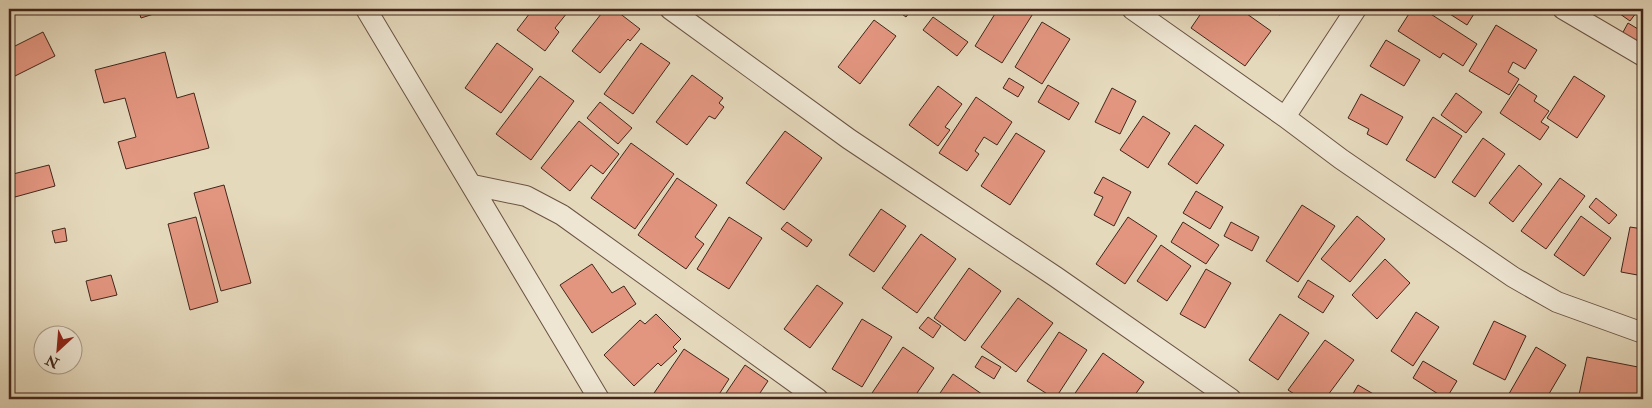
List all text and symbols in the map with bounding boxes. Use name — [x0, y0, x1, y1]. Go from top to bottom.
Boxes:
north arrow — [32, 326, 82, 376]
text: N — [43, 351, 63, 372]

